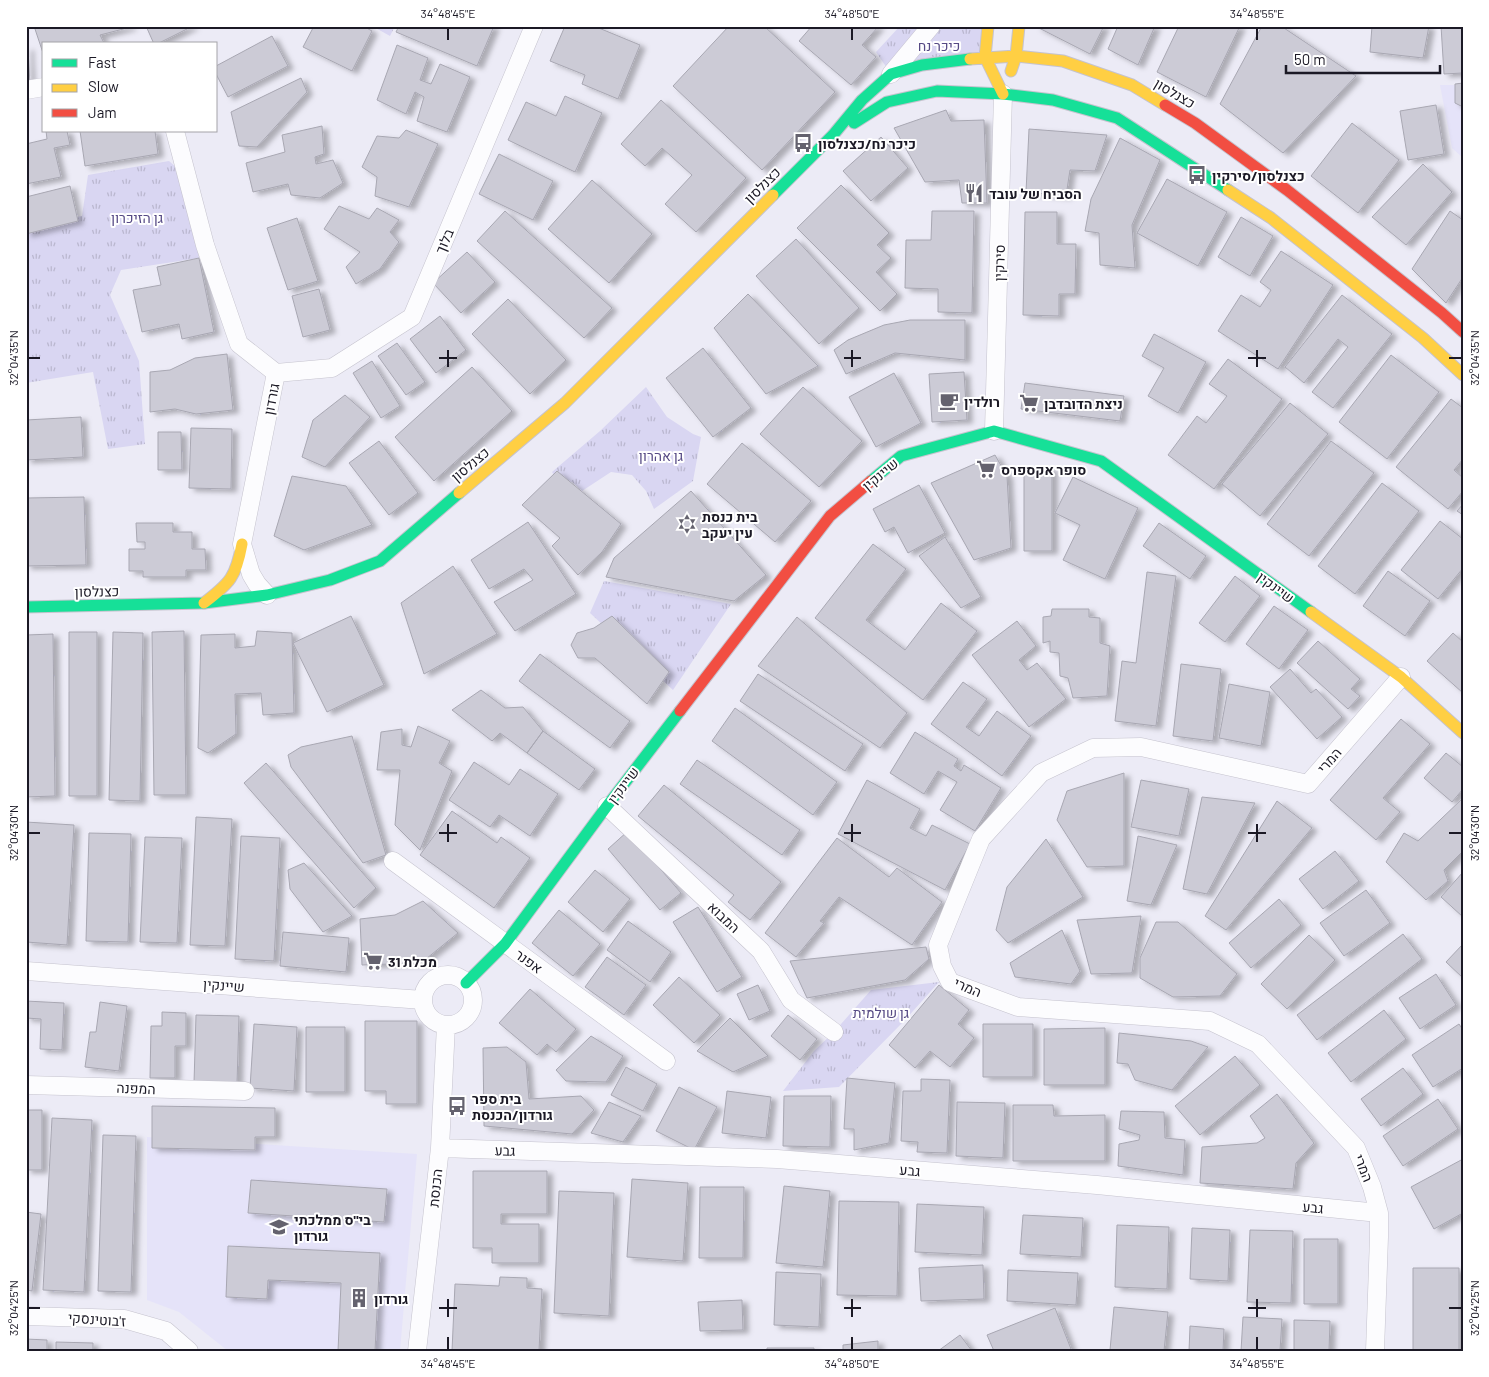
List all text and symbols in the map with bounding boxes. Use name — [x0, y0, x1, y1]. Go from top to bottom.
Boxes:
text: 34°48'45"E — [421, 6, 475, 20]
text: 34°48'50"E — [824, 6, 880, 20]
text: 34°48'55"E — [1230, 6, 1284, 20]
park label: כיכר נח — [918, 37, 960, 54]
legend — [42, 42, 218, 132]
scale bar — [1286, 42, 1440, 74]
text: 50 m — [1294, 50, 1326, 68]
text: Fast — [88, 53, 116, 71]
street label: כצנלסון — [1152, 74, 1198, 112]
text: Slow — [88, 77, 119, 95]
text: Jam — [88, 103, 117, 121]
bus stop icon: כיכר נח/כצנלסון — [792, 132, 814, 154]
place label: כיכר נח/כצנלסון — [818, 135, 916, 152]
street label: כצנלסון — [740, 163, 784, 207]
bus stop icon: כצנלסון/סירקין — [1186, 164, 1208, 186]
place label: כצנלסון/סירקין — [1212, 167, 1305, 184]
restaurant icon: הסביח של עובד — [963, 182, 985, 204]
place label: הסביח של עובד — [989, 185, 1082, 202]
park label: גן הזיכרון — [111, 209, 163, 226]
street label: בלוך — [431, 225, 457, 256]
street label: סירקין — [990, 244, 1008, 282]
text: 32°04'35"N — [6, 330, 20, 386]
text: 32°04'35"N — [1467, 330, 1481, 386]
street label: גורדון — [260, 382, 282, 416]
cafe icon: רולדין — [938, 390, 960, 412]
supermarket icon: ניצת הדובדבן — [1018, 392, 1040, 414]
place label: רולדין — [964, 393, 1000, 410]
place label: ניצת הדובדבן — [1044, 395, 1123, 412]
street label: כצנלסון — [447, 443, 493, 485]
park label: גן אהרון — [639, 447, 683, 464]
street label: שיינקין — [859, 454, 901, 494]
supermarket icon: סופר אקספרס — [975, 458, 997, 480]
place label: סופר אקספרס — [1001, 461, 1086, 478]
place label: בית כנסת עין יעקב — [702, 508, 758, 541]
synagogue icon: בית כנסת עין יעקב — [676, 513, 698, 535]
street label: שיינקין — [1254, 568, 1298, 606]
street label: כצנלסון — [75, 582, 119, 600]
street label: המרי — [1313, 744, 1345, 776]
street label: שיינקין — [604, 763, 642, 807]
text: 32°04'30"N — [6, 805, 20, 861]
text: 32°04'30"N — [1467, 805, 1481, 861]
street label: המבוא — [704, 898, 744, 936]
street label: אפנר — [512, 945, 546, 977]
supermarket icon: מכלת 31 — [362, 950, 384, 972]
place label: מכלת 31 — [388, 953, 437, 970]
street label: המרי — [952, 974, 984, 1000]
street label: שיינקין — [203, 975, 245, 995]
park label: גן שולמית — [853, 1004, 909, 1021]
street label: המפנה — [116, 1079, 156, 1097]
place label: בית ספר גורדון/הכנסת — [472, 1090, 553, 1123]
bus stop icon: בית ספר גורדון/הכנסת — [446, 1095, 468, 1117]
street label: גבע — [494, 1141, 516, 1159]
street label: המרי — [1351, 1152, 1377, 1184]
street label: גבע — [899, 1161, 921, 1179]
street label: הכנסת — [425, 1168, 445, 1208]
street label: גבע — [1302, 1197, 1324, 1217]
place label: בי"ס ממלכתי גורדון — [294, 1211, 371, 1244]
school or university icon: בי"ס ממלכתי גורדון — [268, 1216, 290, 1238]
text: 32°04'25"N — [6, 1280, 20, 1336]
text: 32°04'25"N — [1467, 1280, 1481, 1336]
building icon: גורדון — [348, 1287, 370, 1309]
place label: גורדון — [374, 1290, 408, 1307]
street label: ז'בוטינסקי — [67, 1308, 127, 1330]
text: 34°48'45"E — [421, 1356, 475, 1370]
text: 34°48'50"E — [824, 1356, 880, 1370]
text: 34°48'55"E — [1230, 1356, 1284, 1370]

